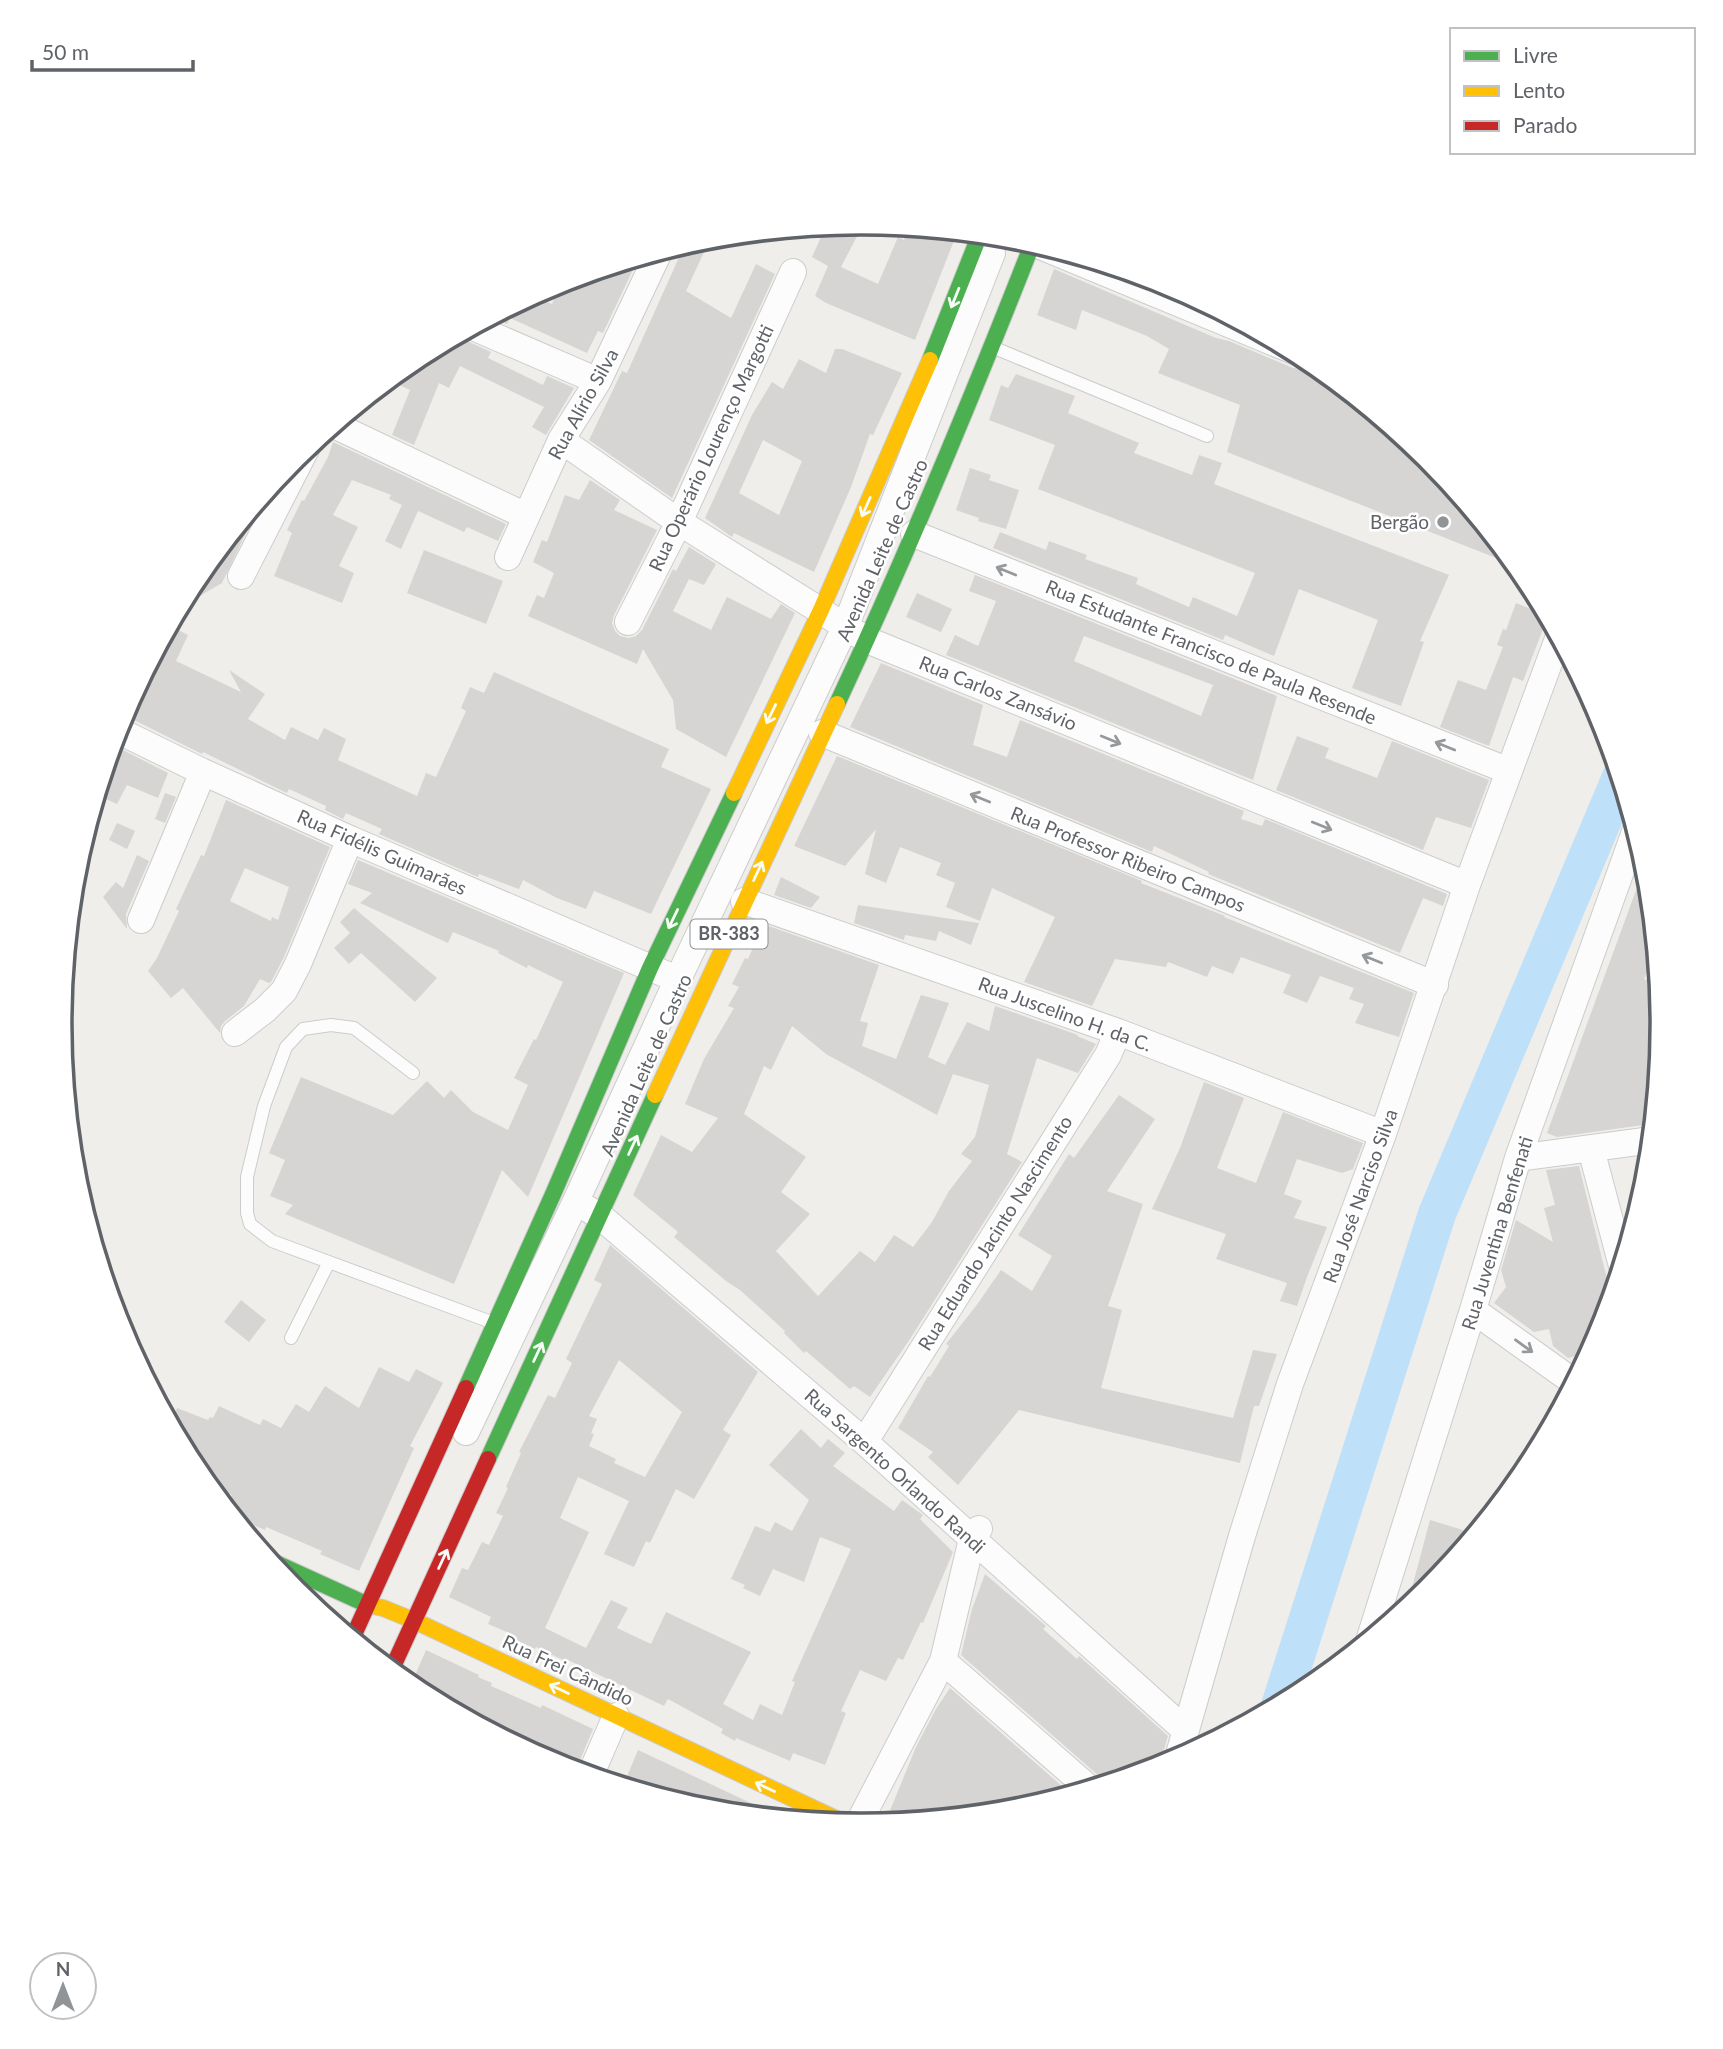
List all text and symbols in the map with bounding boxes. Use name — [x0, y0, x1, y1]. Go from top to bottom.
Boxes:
scale bar — [32, 28, 192, 72]
legend — [1450, 28, 1695, 154]
text: 50 m — [42, 39, 89, 64]
text: Livre — [1513, 42, 1558, 67]
text: Lento — [1513, 77, 1565, 102]
text: Parado — [1513, 112, 1577, 137]
one-way arrow — [947, 286, 960, 308]
street label: Rua Operário Lourenço Margotti — [643, 321, 778, 575]
street label: Rua Alírio Silva — [543, 344, 622, 463]
street label: Avenida Leite de Castro — [831, 455, 932, 645]
one-way arrow — [859, 496, 872, 517]
place label: Bergão — [1370, 510, 1429, 533]
marker: Bergão — [1435, 514, 1451, 530]
one-way arrow — [996, 563, 1018, 576]
street label: Rua Estudante Francisco de Paula Resende — [1043, 574, 1380, 729]
street label: Rua Carlos Zansávio — [916, 650, 1080, 735]
one-way arrow — [764, 703, 778, 724]
one-way arrow — [1100, 734, 1121, 747]
one-way arrow — [1435, 738, 1457, 751]
one-way arrow — [970, 791, 991, 804]
street label: Rua Professor Ribeiro Campos — [1008, 801, 1249, 916]
street label: Rua Fidélis Guimarães — [294, 804, 470, 899]
one-way arrow — [1310, 820, 1332, 833]
one-way arrow — [751, 861, 765, 882]
one-way arrow — [666, 908, 679, 929]
road number: BR-383 — [690, 919, 768, 948]
one-way arrow — [1361, 952, 1383, 965]
street label: Avenida Leite de Castro — [595, 970, 696, 1160]
street label: Rua Juscelino H. da C. — [975, 971, 1155, 1056]
street label: Rua José Narciso Silva — [1317, 1106, 1402, 1286]
street label: Rua Eduardo Jacinto Nascimento — [913, 1111, 1077, 1354]
street label: Rua Juventina Benfenati — [1456, 1133, 1537, 1333]
one-way arrow — [627, 1135, 640, 1156]
one-way arrow — [1514, 1339, 1533, 1354]
one-way arrow — [532, 1342, 545, 1363]
street label: Rua Sargento Orlando Randi — [800, 1383, 990, 1558]
one-way arrow — [437, 1548, 450, 1570]
street label: Rua Frei Cândido — [499, 1629, 637, 1710]
one-way arrow — [549, 1682, 570, 1695]
one-way arrow — [755, 1779, 776, 1793]
north arrow — [28, 1951, 98, 2021]
text: N — [56, 1957, 70, 1980]

